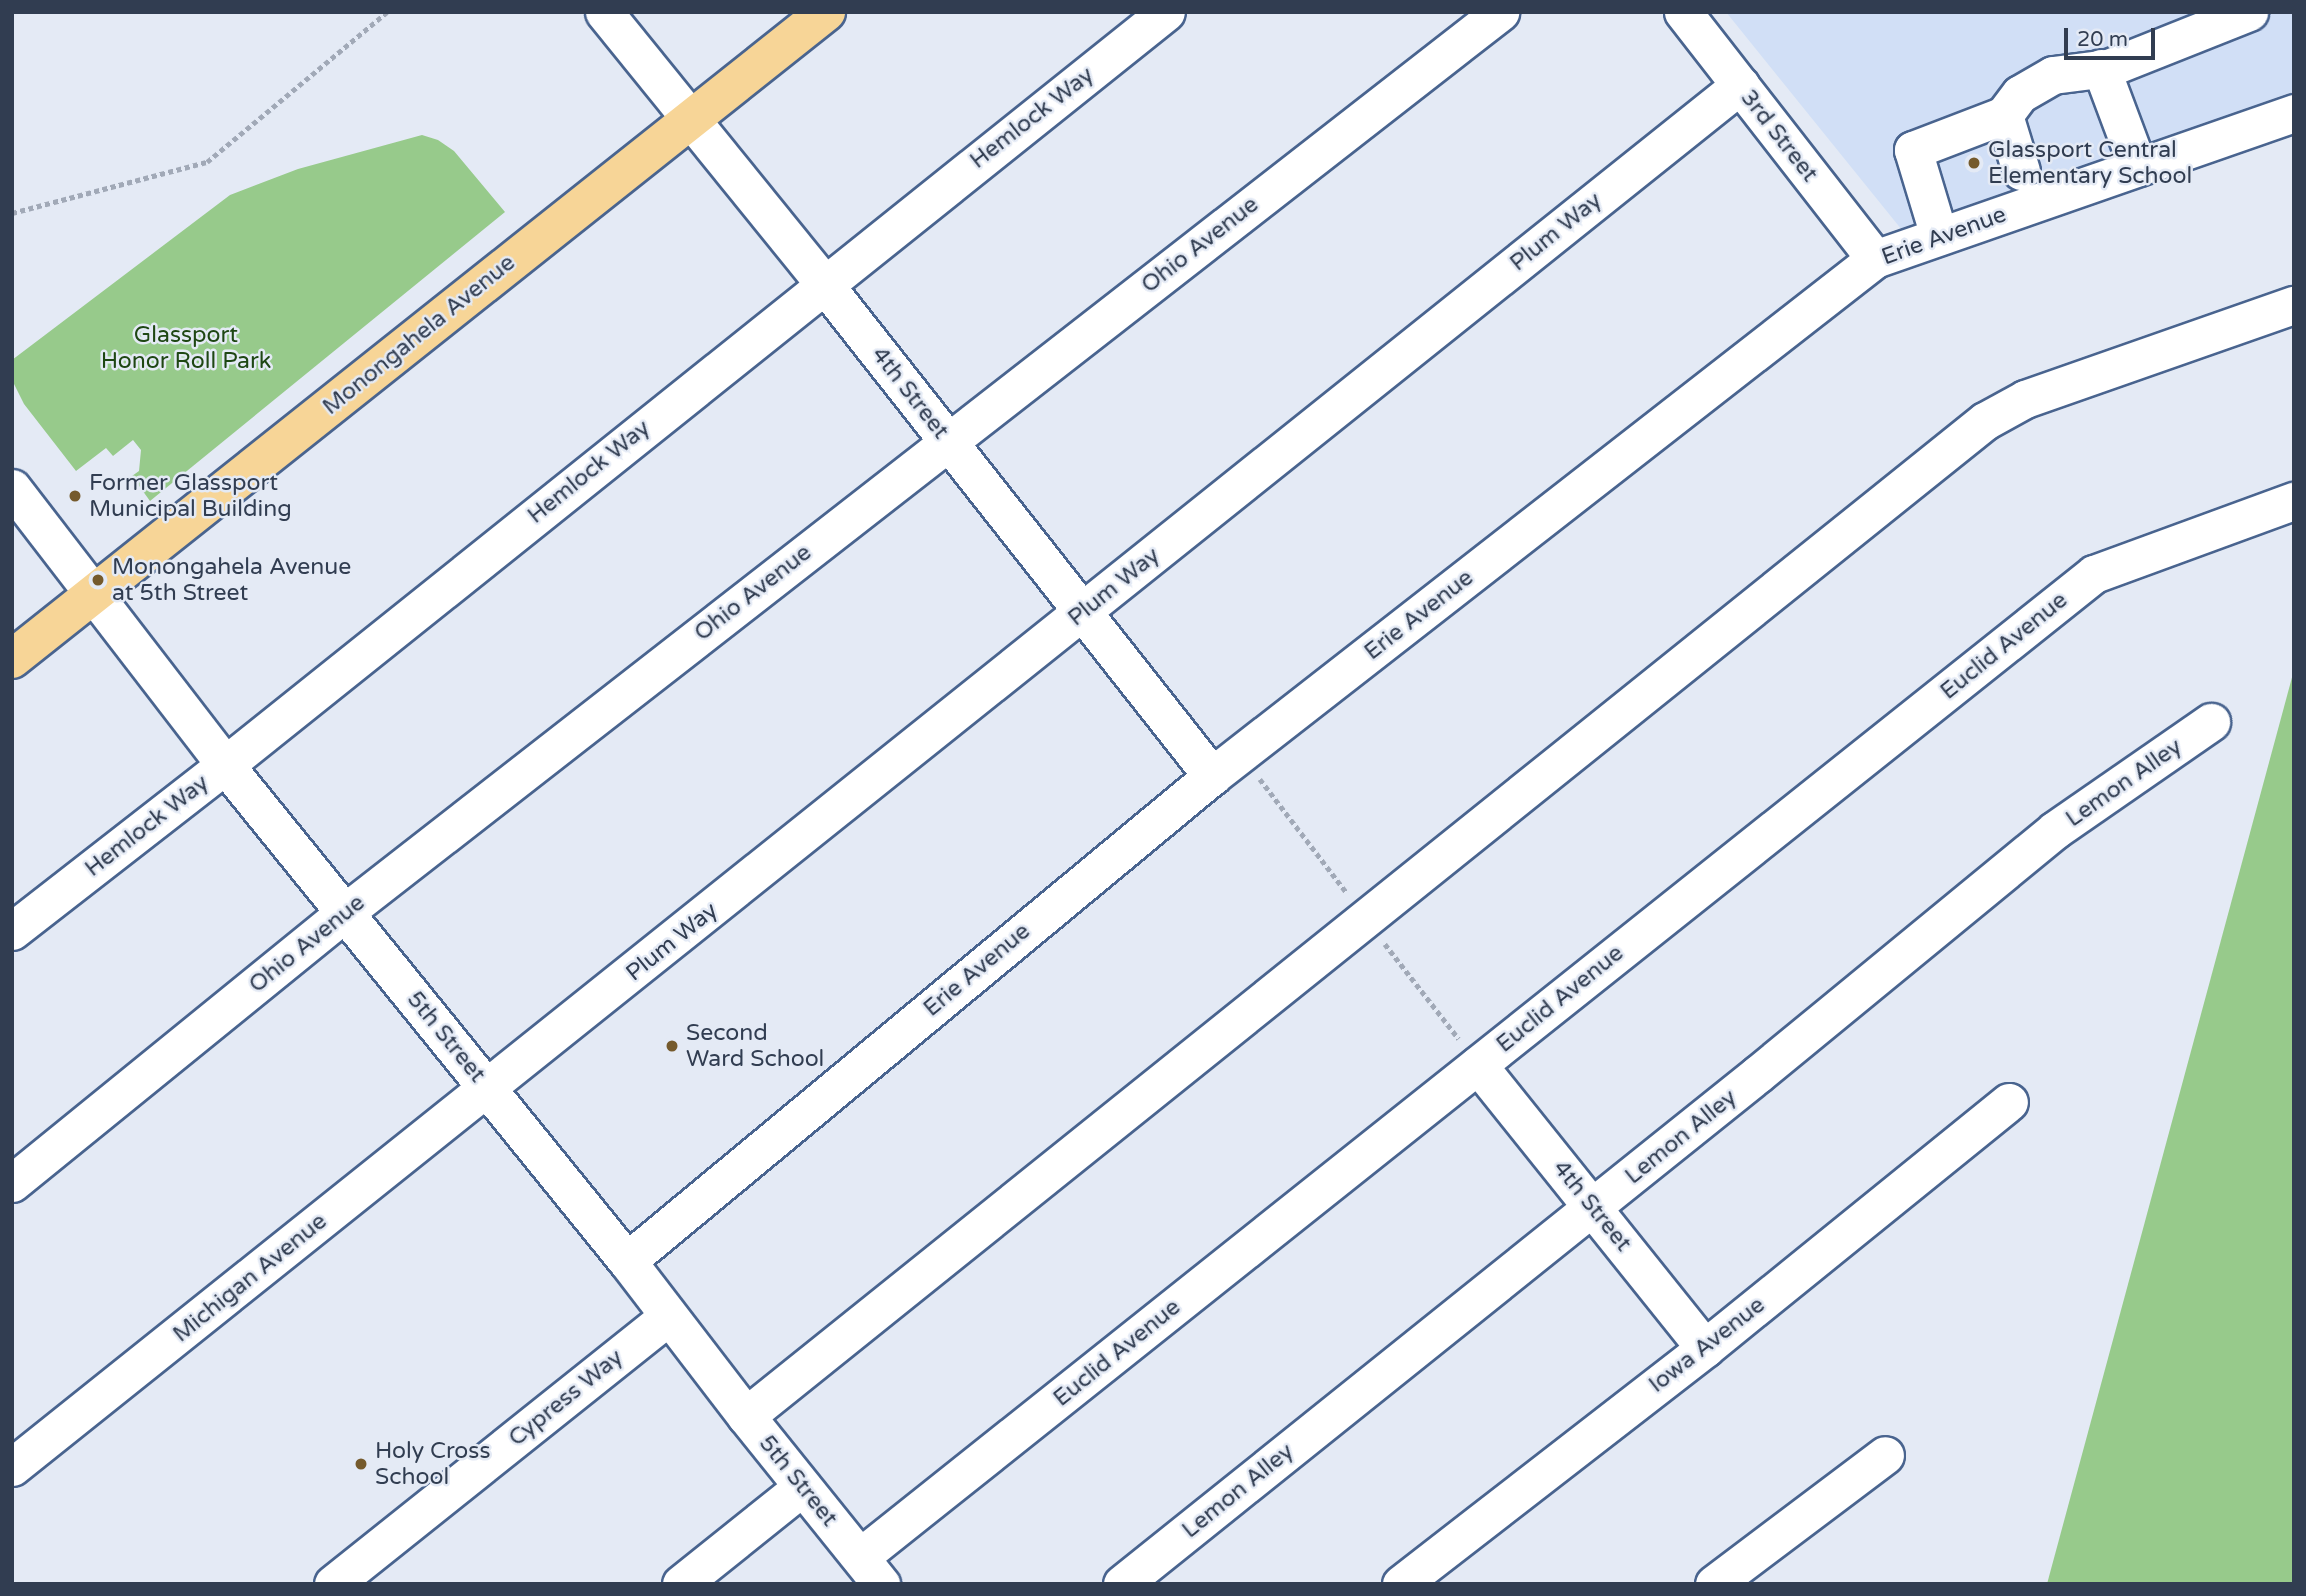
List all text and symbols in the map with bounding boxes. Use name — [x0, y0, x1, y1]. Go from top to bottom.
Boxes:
scale bar — [2068, 14, 2159, 58]
text: 20 m — [2077, 27, 2128, 52]
street label: Hemlock Way — [965, 61, 1099, 175]
street label: 3rd Street — [1735, 85, 1823, 187]
place label: Glassport Central Elementary School — [1988, 136, 2192, 190]
marker: Glassport Central Elementary School — [1966, 155, 1982, 171]
street label: Plum Way — [1505, 187, 1607, 277]
street label: Ohio Avenue — [1136, 191, 1264, 299]
street label: Erie Avenue — [1878, 201, 2010, 271]
street label: Monongahela Avenue — [317, 249, 521, 421]
park label: Glassport Honor Roll Park — [101, 321, 271, 375]
street label: 4th Street — [866, 342, 954, 444]
street label: Hemlock Way — [522, 414, 656, 530]
place label: Former Glassport Municipal Building — [89, 469, 292, 523]
marker: Former Glassport Municipal Building — [67, 488, 83, 504]
street label: Ohio Avenue — [689, 539, 817, 647]
street label: Plum Way — [1063, 542, 1165, 632]
place label: Monongahela Avenue at 5th Street — [112, 553, 351, 607]
street label: Erie Avenue — [1359, 564, 1479, 666]
marker: Monongahela Avenue at 5th Street — [90, 572, 106, 588]
street label: Euclid Avenue — [1935, 587, 2073, 705]
street label: Lemon Alley — [2061, 733, 2187, 833]
street label: Hemlock Way — [80, 769, 214, 883]
street label: Ohio Avenue — [244, 889, 370, 999]
street label: Plum Way — [621, 897, 723, 987]
street label: Erie Avenue — [918, 918, 1036, 1022]
street label: Euclid Avenue — [1491, 940, 1629, 1058]
street label: 5th Street — [401, 986, 491, 1088]
place label: Second Ward School — [686, 1019, 824, 1073]
marker: Second Ward School — [664, 1038, 680, 1054]
street label: Lemon Alley — [1620, 1084, 1742, 1190]
street label: 4th Street — [1547, 1155, 1637, 1257]
street label: Michigan Avenue — [168, 1208, 332, 1348]
street label: Iowa Avenue — [1644, 1291, 1770, 1399]
street label: Euclid Avenue — [1048, 1294, 1186, 1412]
street label: Cypress Way — [503, 1344, 629, 1452]
street label: 5th Street — [753, 1430, 843, 1532]
place label: Holy Cross School — [375, 1437, 490, 1491]
street label: Lemon Alley — [1177, 1438, 1299, 1544]
marker: Holy Cross School — [353, 1456, 369, 1472]

